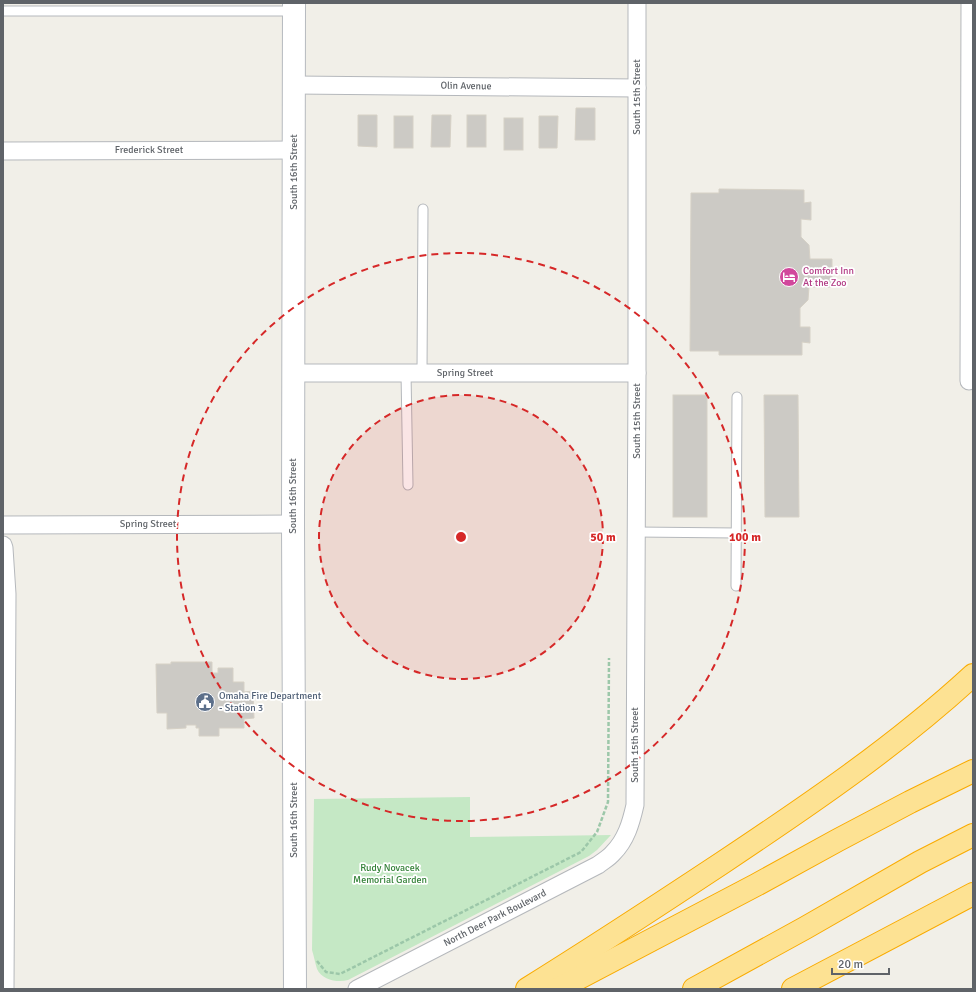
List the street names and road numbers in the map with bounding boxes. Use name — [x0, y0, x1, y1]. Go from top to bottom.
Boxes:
street label: South 15th Street — [631, 59, 643, 135]
street label: Olin Avenue — [440, 80, 492, 92]
street label: South 16th Street — [288, 134, 300, 210]
street label: Frederick Street — [115, 144, 184, 156]
street label: Spring Street — [437, 367, 494, 379]
street label: South 15th Street — [631, 383, 643, 459]
street label: South 16th Street — [287, 458, 299, 534]
street label: Spring Street — [120, 518, 177, 530]
street label: South 15th Street — [629, 707, 641, 783]
street label: South 16th Street — [288, 782, 300, 858]
street label: North Deer Park Boulevard — [442, 887, 548, 949]

